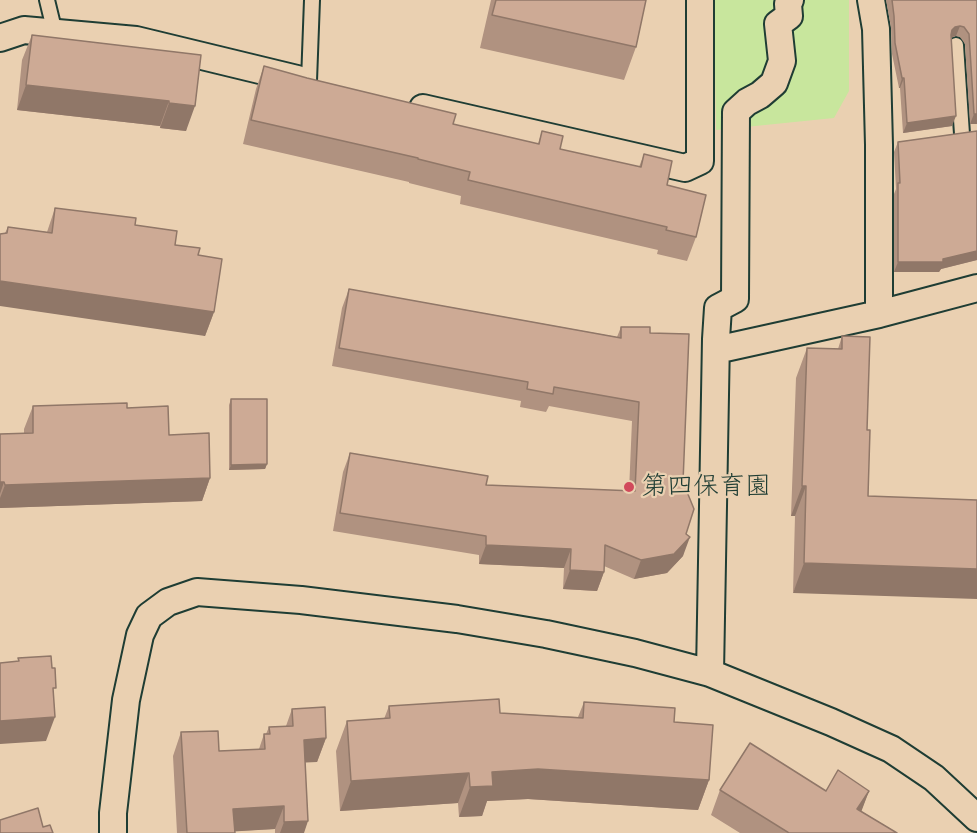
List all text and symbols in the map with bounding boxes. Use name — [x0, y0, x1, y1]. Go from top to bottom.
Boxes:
place label: 第四保育園 — [641, 471, 771, 503]
marker: 第四保育園 — [622, 480, 636, 494]

